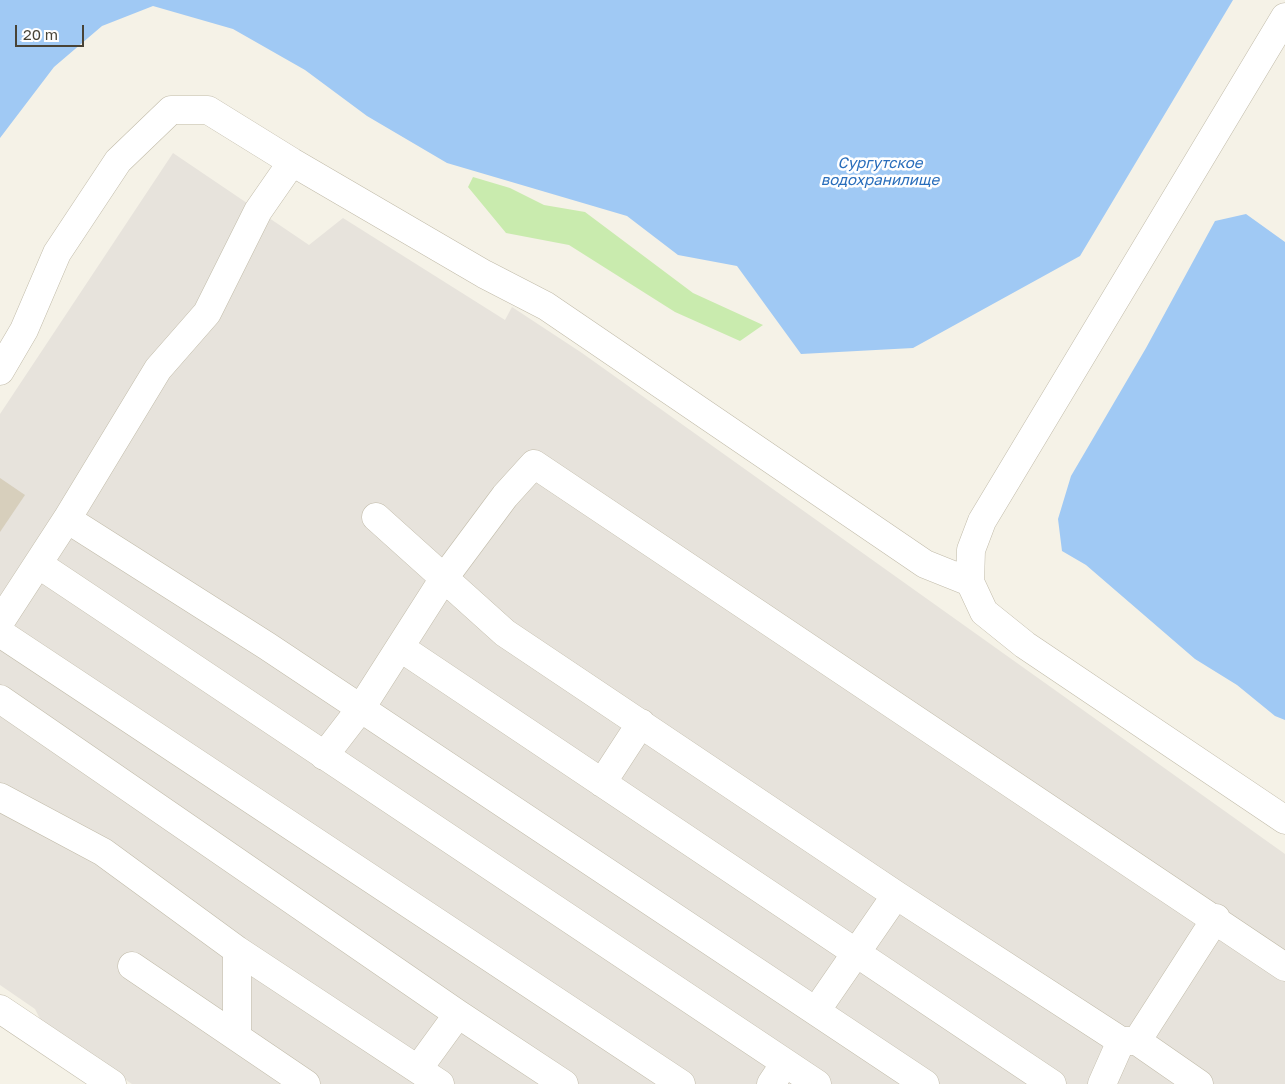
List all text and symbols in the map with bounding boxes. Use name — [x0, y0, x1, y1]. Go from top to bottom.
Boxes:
scale bar — [18, 15, 86, 47]
text: 20 m — [23, 25, 58, 43]
water label: Сургутское водохранилище — [821, 154, 939, 189]

